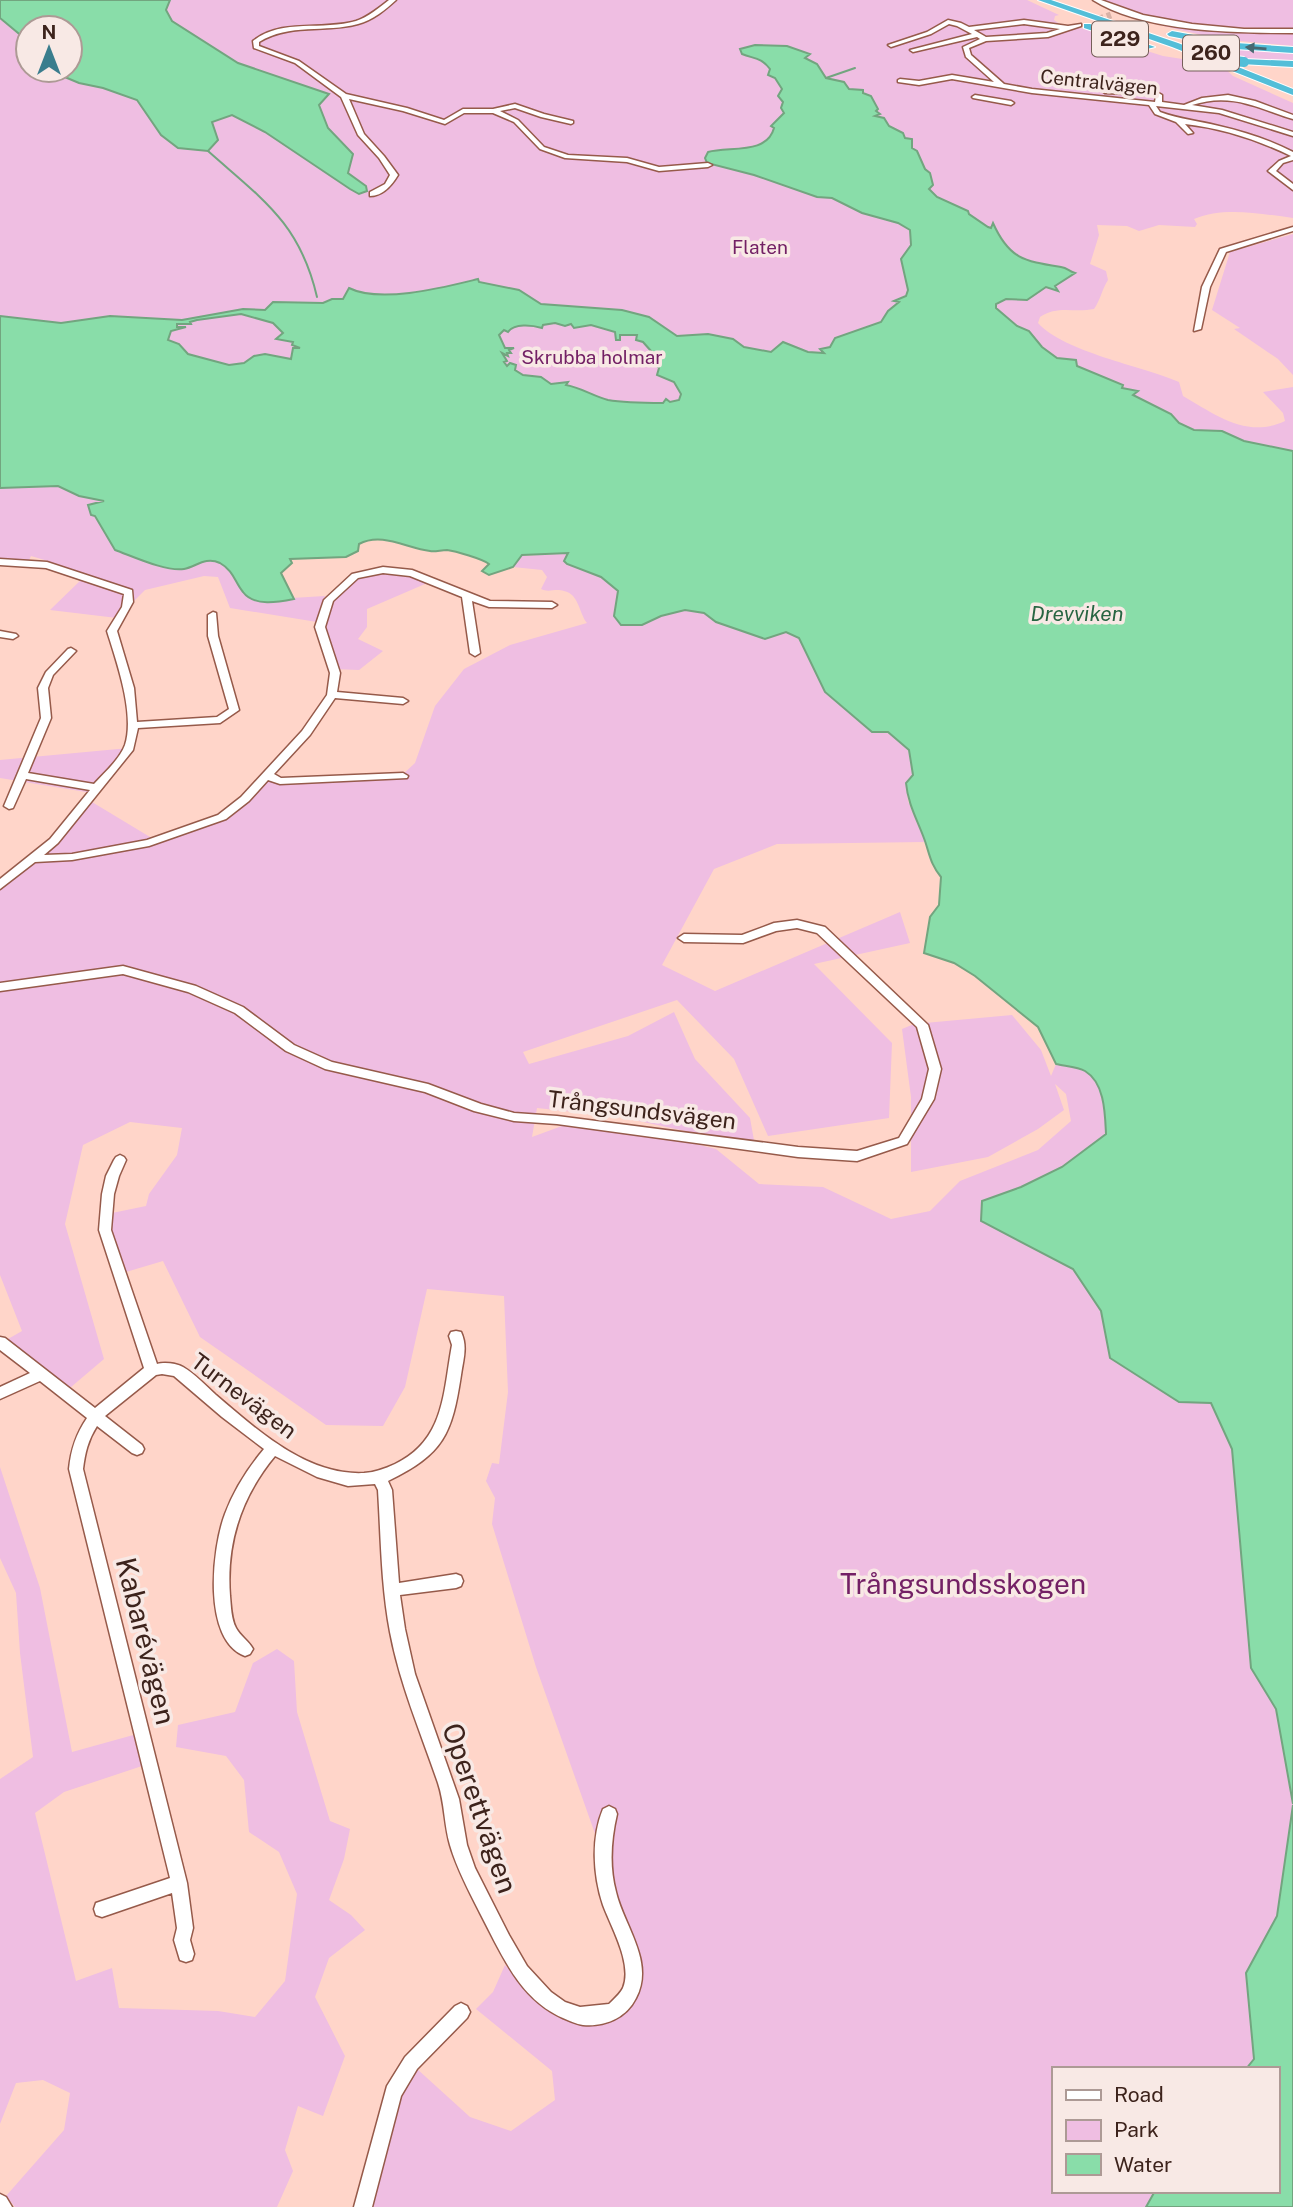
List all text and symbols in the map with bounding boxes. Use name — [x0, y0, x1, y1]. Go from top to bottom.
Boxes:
north arrow — [14, 14, 84, 84]
text: N — [42, 21, 56, 43]
road number: 229 — [1092, 22, 1148, 56]
road number: 260 — [1183, 36, 1239, 70]
one-way arrow — [1245, 42, 1267, 53]
street label: Centralvägen — [1039, 65, 1159, 99]
park label: Flaten — [732, 236, 788, 258]
park label: Skrubba holmar — [521, 346, 663, 368]
water label: Drevviken — [1031, 601, 1123, 626]
street label: Trångsundsvägen — [546, 1085, 738, 1134]
street label: Turnevägen — [186, 1347, 302, 1444]
street label: Kabarévägen — [110, 1554, 183, 1728]
park label: Trångsundsskogen — [840, 1567, 1086, 1600]
street label: Operettvägen — [436, 1719, 525, 1897]
legend — [1052, 2067, 1279, 2193]
text: Road — [1114, 2082, 1164, 2107]
text: Park — [1114, 2117, 1159, 2142]
text: Water — [1114, 2152, 1172, 2177]

